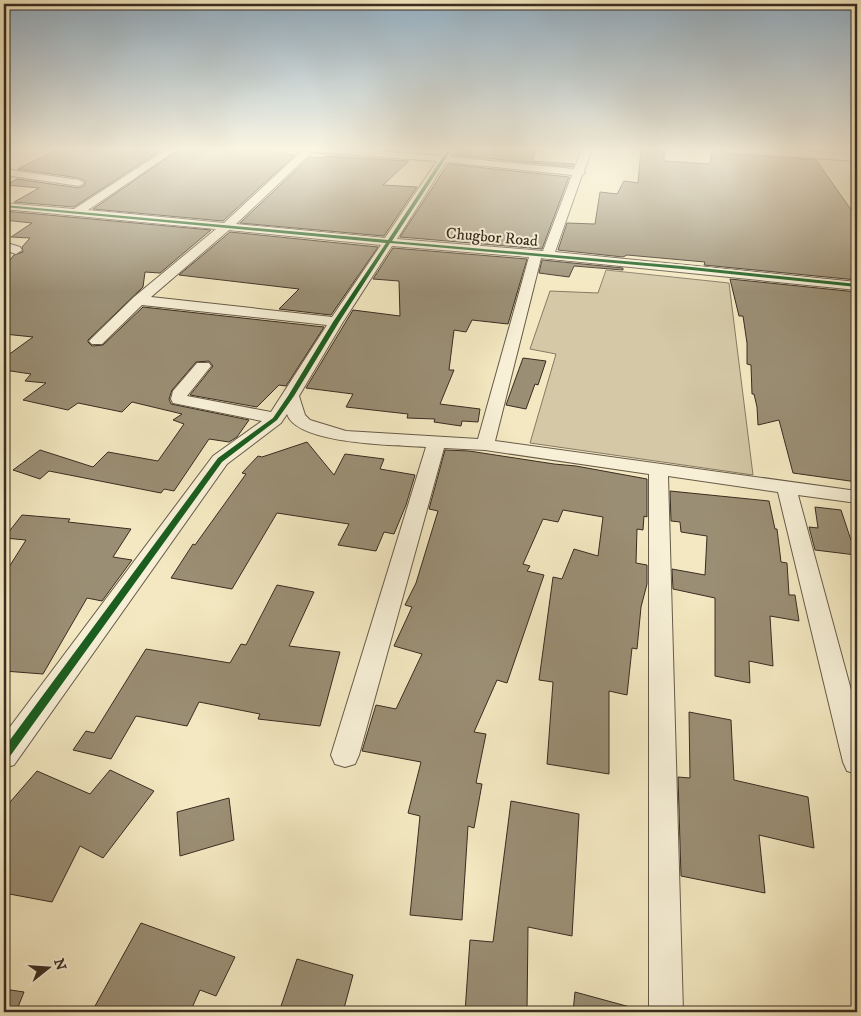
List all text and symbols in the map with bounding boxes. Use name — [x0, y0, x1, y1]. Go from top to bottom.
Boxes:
street label: Chugbor Road — [445, 223, 539, 251]
north arrow — [22, 944, 72, 994]
text: N — [49, 956, 70, 973]

